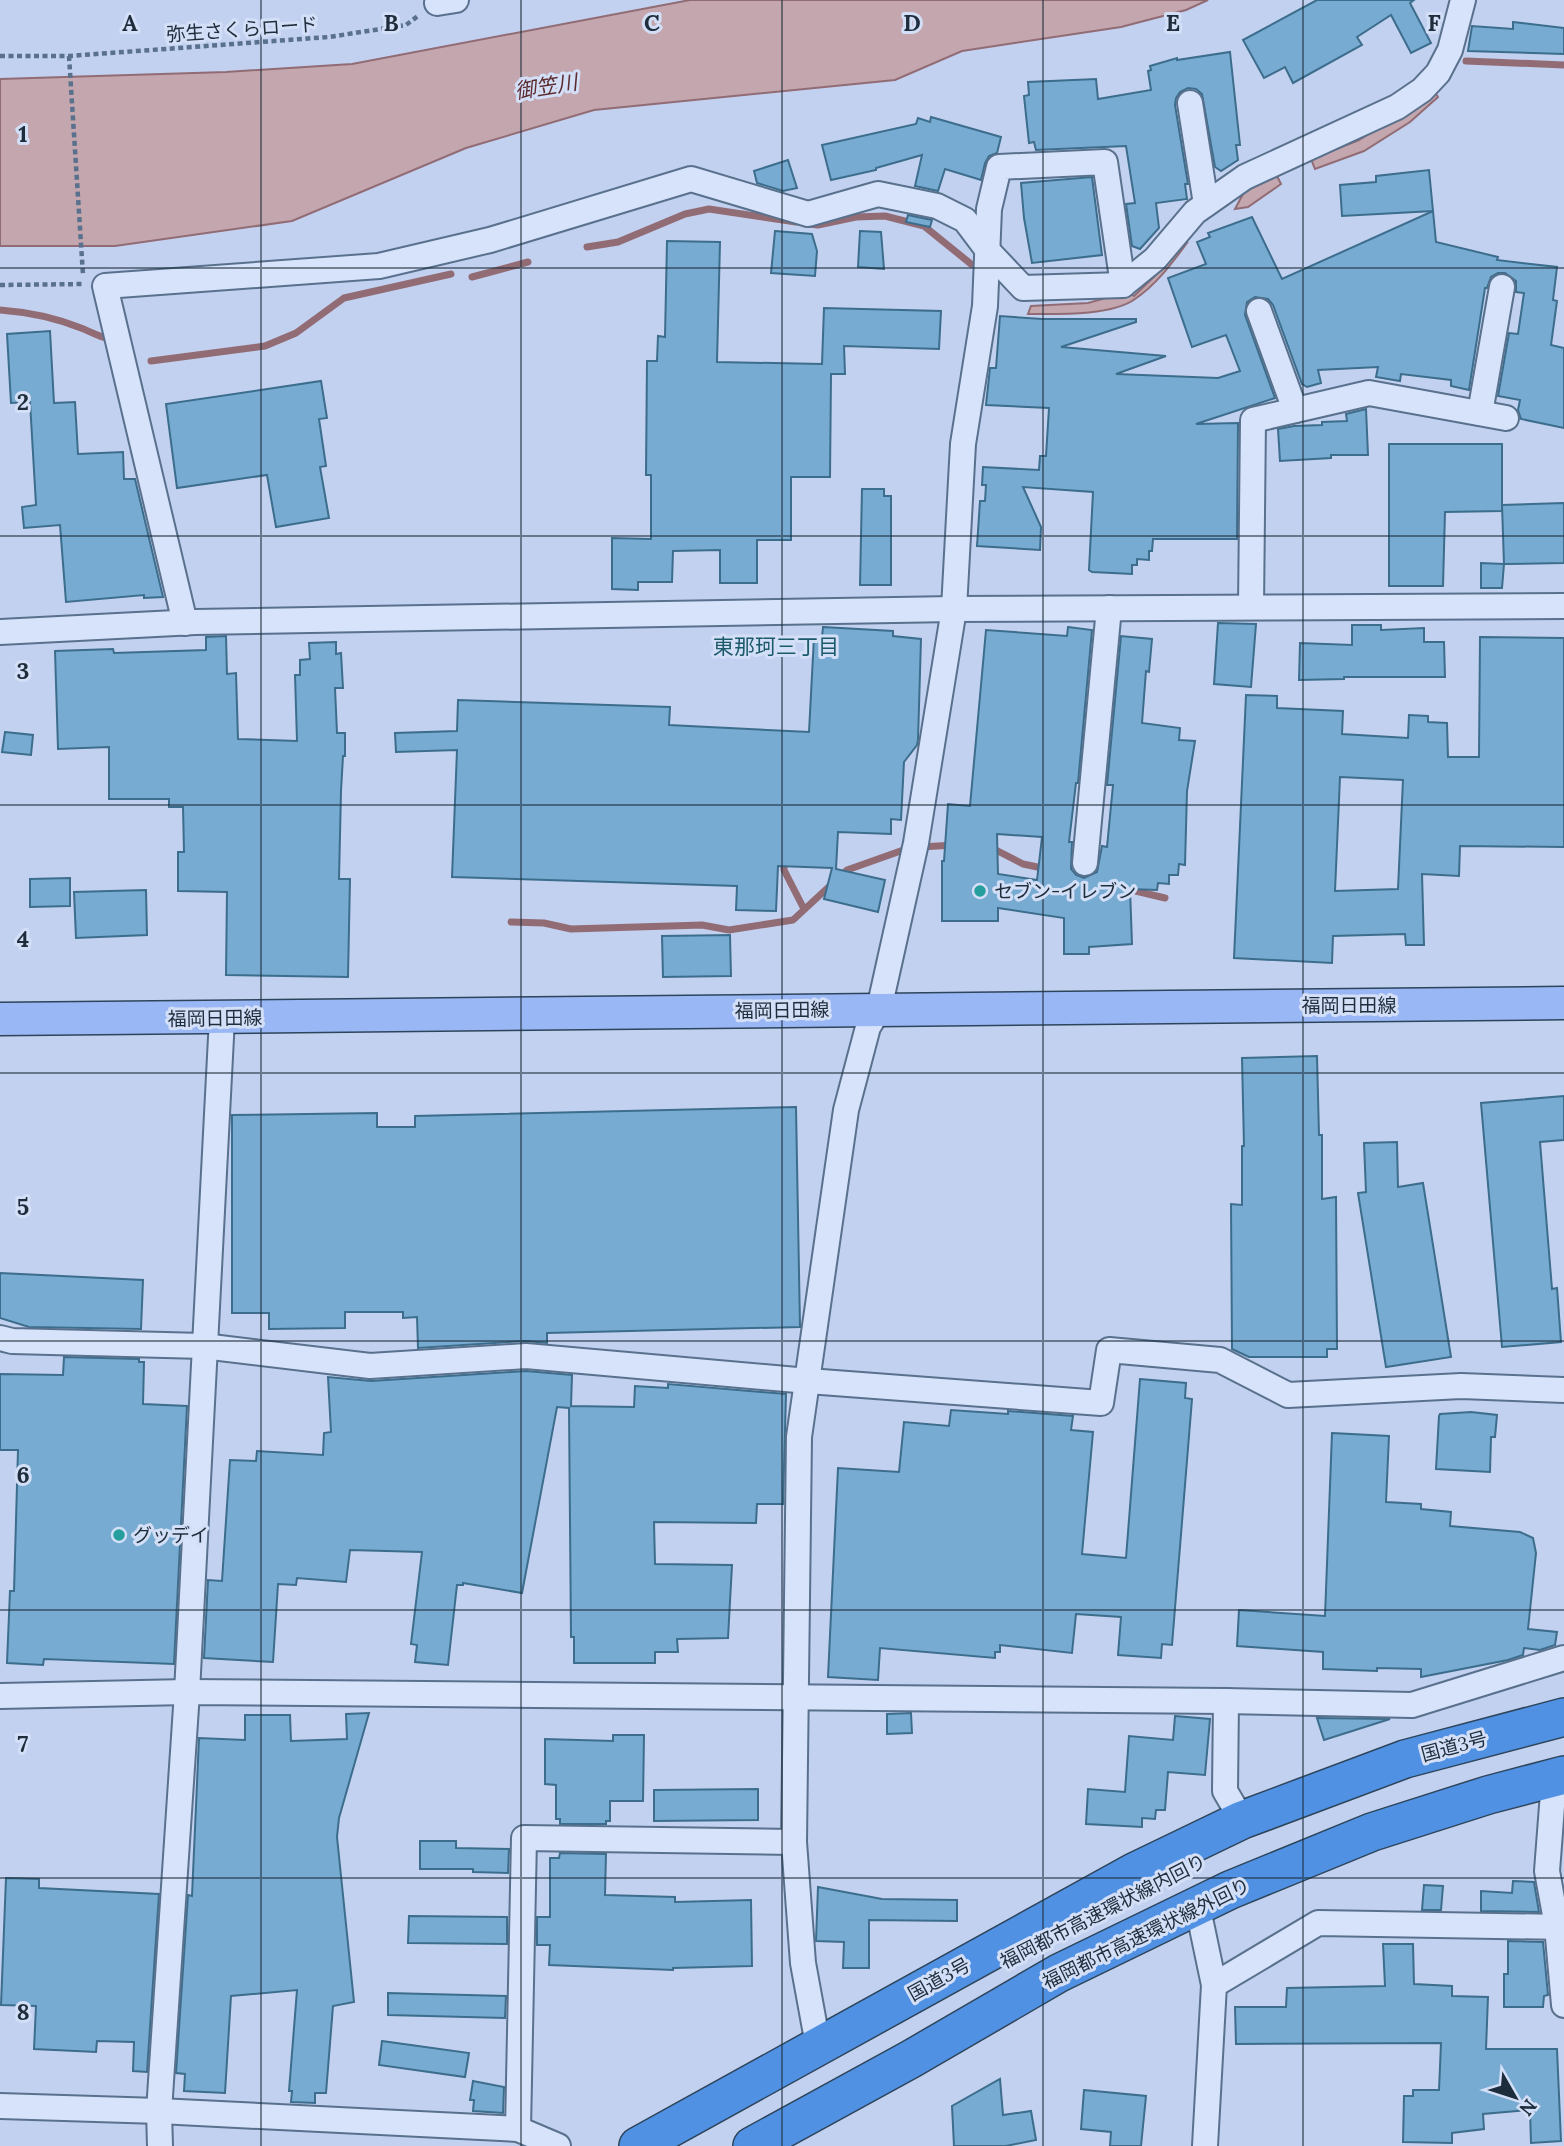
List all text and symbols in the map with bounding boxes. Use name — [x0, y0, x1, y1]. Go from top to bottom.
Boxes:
text: A — [122, 8, 138, 37]
text: B — [383, 8, 399, 37]
text: C — [644, 8, 660, 37]
text: D — [903, 8, 921, 37]
text: E — [1166, 8, 1180, 37]
text: F — [1427, 8, 1441, 37]
street label: 弥生さくらロード — [165, 12, 319, 46]
water label: 御笠川 — [513, 68, 581, 105]
text: 1 — [18, 119, 28, 148]
text: 2 — [17, 387, 29, 416]
district label: 東那珂三丁目 — [713, 633, 839, 660]
text: 3 — [17, 656, 29, 685]
place label: セブン-イレブン — [994, 879, 1136, 903]
marker: セブン-イレブン — [972, 883, 988, 899]
text: 4 — [17, 924, 29, 953]
street label: 福岡日田線 — [1301, 993, 1397, 1017]
street label: 福岡日田線 — [734, 997, 830, 1023]
street label: 福岡日田線 — [167, 1005, 263, 1031]
text: 5 — [17, 1192, 29, 1221]
text: 6 — [16, 1460, 30, 1489]
place label: グッデイ — [133, 1523, 209, 1547]
marker: グッデイ — [111, 1527, 127, 1543]
street label: 国道3号 — [1418, 1726, 1490, 1766]
text: 7 — [18, 1729, 29, 1758]
street label: 福岡都市高速環状線内回り — [996, 1849, 1210, 1973]
street label: 福岡都市高速環状線外回り — [1038, 1872, 1254, 1994]
street label: 国道3号 — [904, 1952, 974, 2006]
text: 8 — [16, 1997, 30, 2026]
north arrow — [1480, 2062, 1550, 2132]
text: N — [1514, 2094, 1542, 2121]

